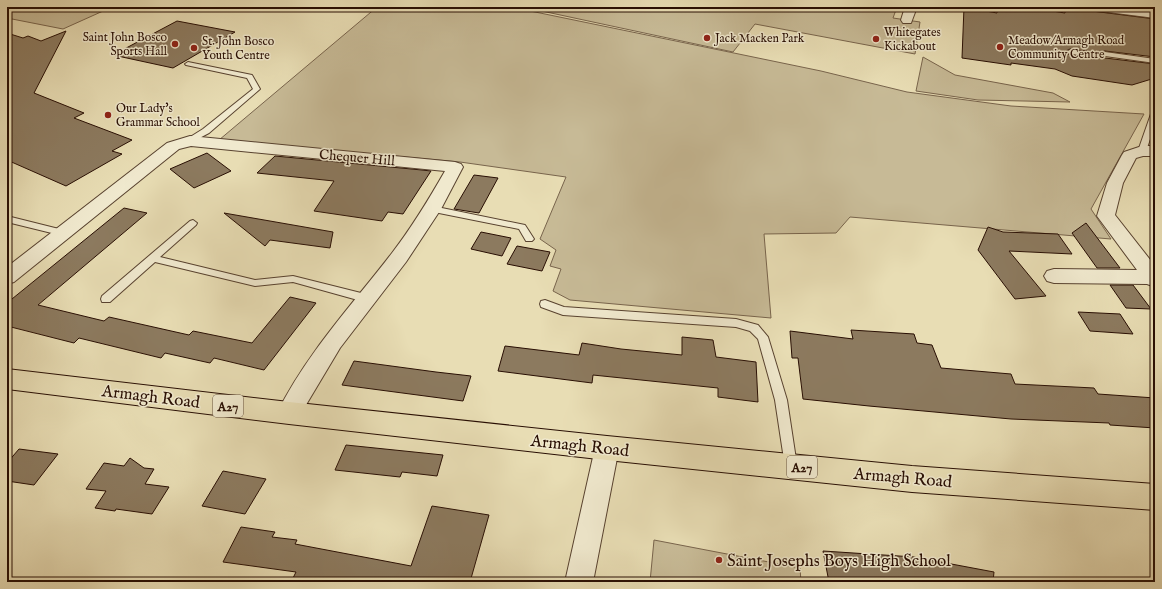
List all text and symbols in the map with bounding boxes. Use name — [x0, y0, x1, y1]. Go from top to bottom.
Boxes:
place label: Whitegates Kickabout — [884, 25, 941, 54]
place label: Saint John Bosco Sports Hall — [83, 30, 168, 60]
place label: Jack Macken Park — [713, 31, 805, 47]
marker: Jack Macken Park — [702, 33, 712, 43]
place label: Meadow/Armagh Road Community Centre — [1008, 33, 1125, 62]
place label: St. John Bosco Youth Centre — [202, 34, 275, 63]
marker: Whitegates Kickabout — [871, 34, 881, 44]
marker: Saint John Bosco Sports Hall — [170, 39, 180, 49]
marker: Meadow/Armagh Road Community Centre — [995, 42, 1005, 52]
marker: St. John Bosco Youth Centre — [189, 43, 199, 53]
place label: Our Lady's Grammar School — [116, 101, 200, 130]
marker: Our Lady's Grammar School — [103, 110, 113, 120]
street label: Chequer Hill — [318, 146, 396, 170]
street label: Armagh Road — [100, 381, 202, 414]
road number: A27 — [213, 395, 243, 417]
street label: Armagh Road — [529, 431, 631, 462]
road number: A27 — [787, 456, 817, 478]
street label: Armagh Road — [852, 464, 954, 493]
place label: Saint Josephs Boys High School — [727, 551, 951, 572]
marker: Saint Josephs Boys High School — [714, 555, 724, 565]

